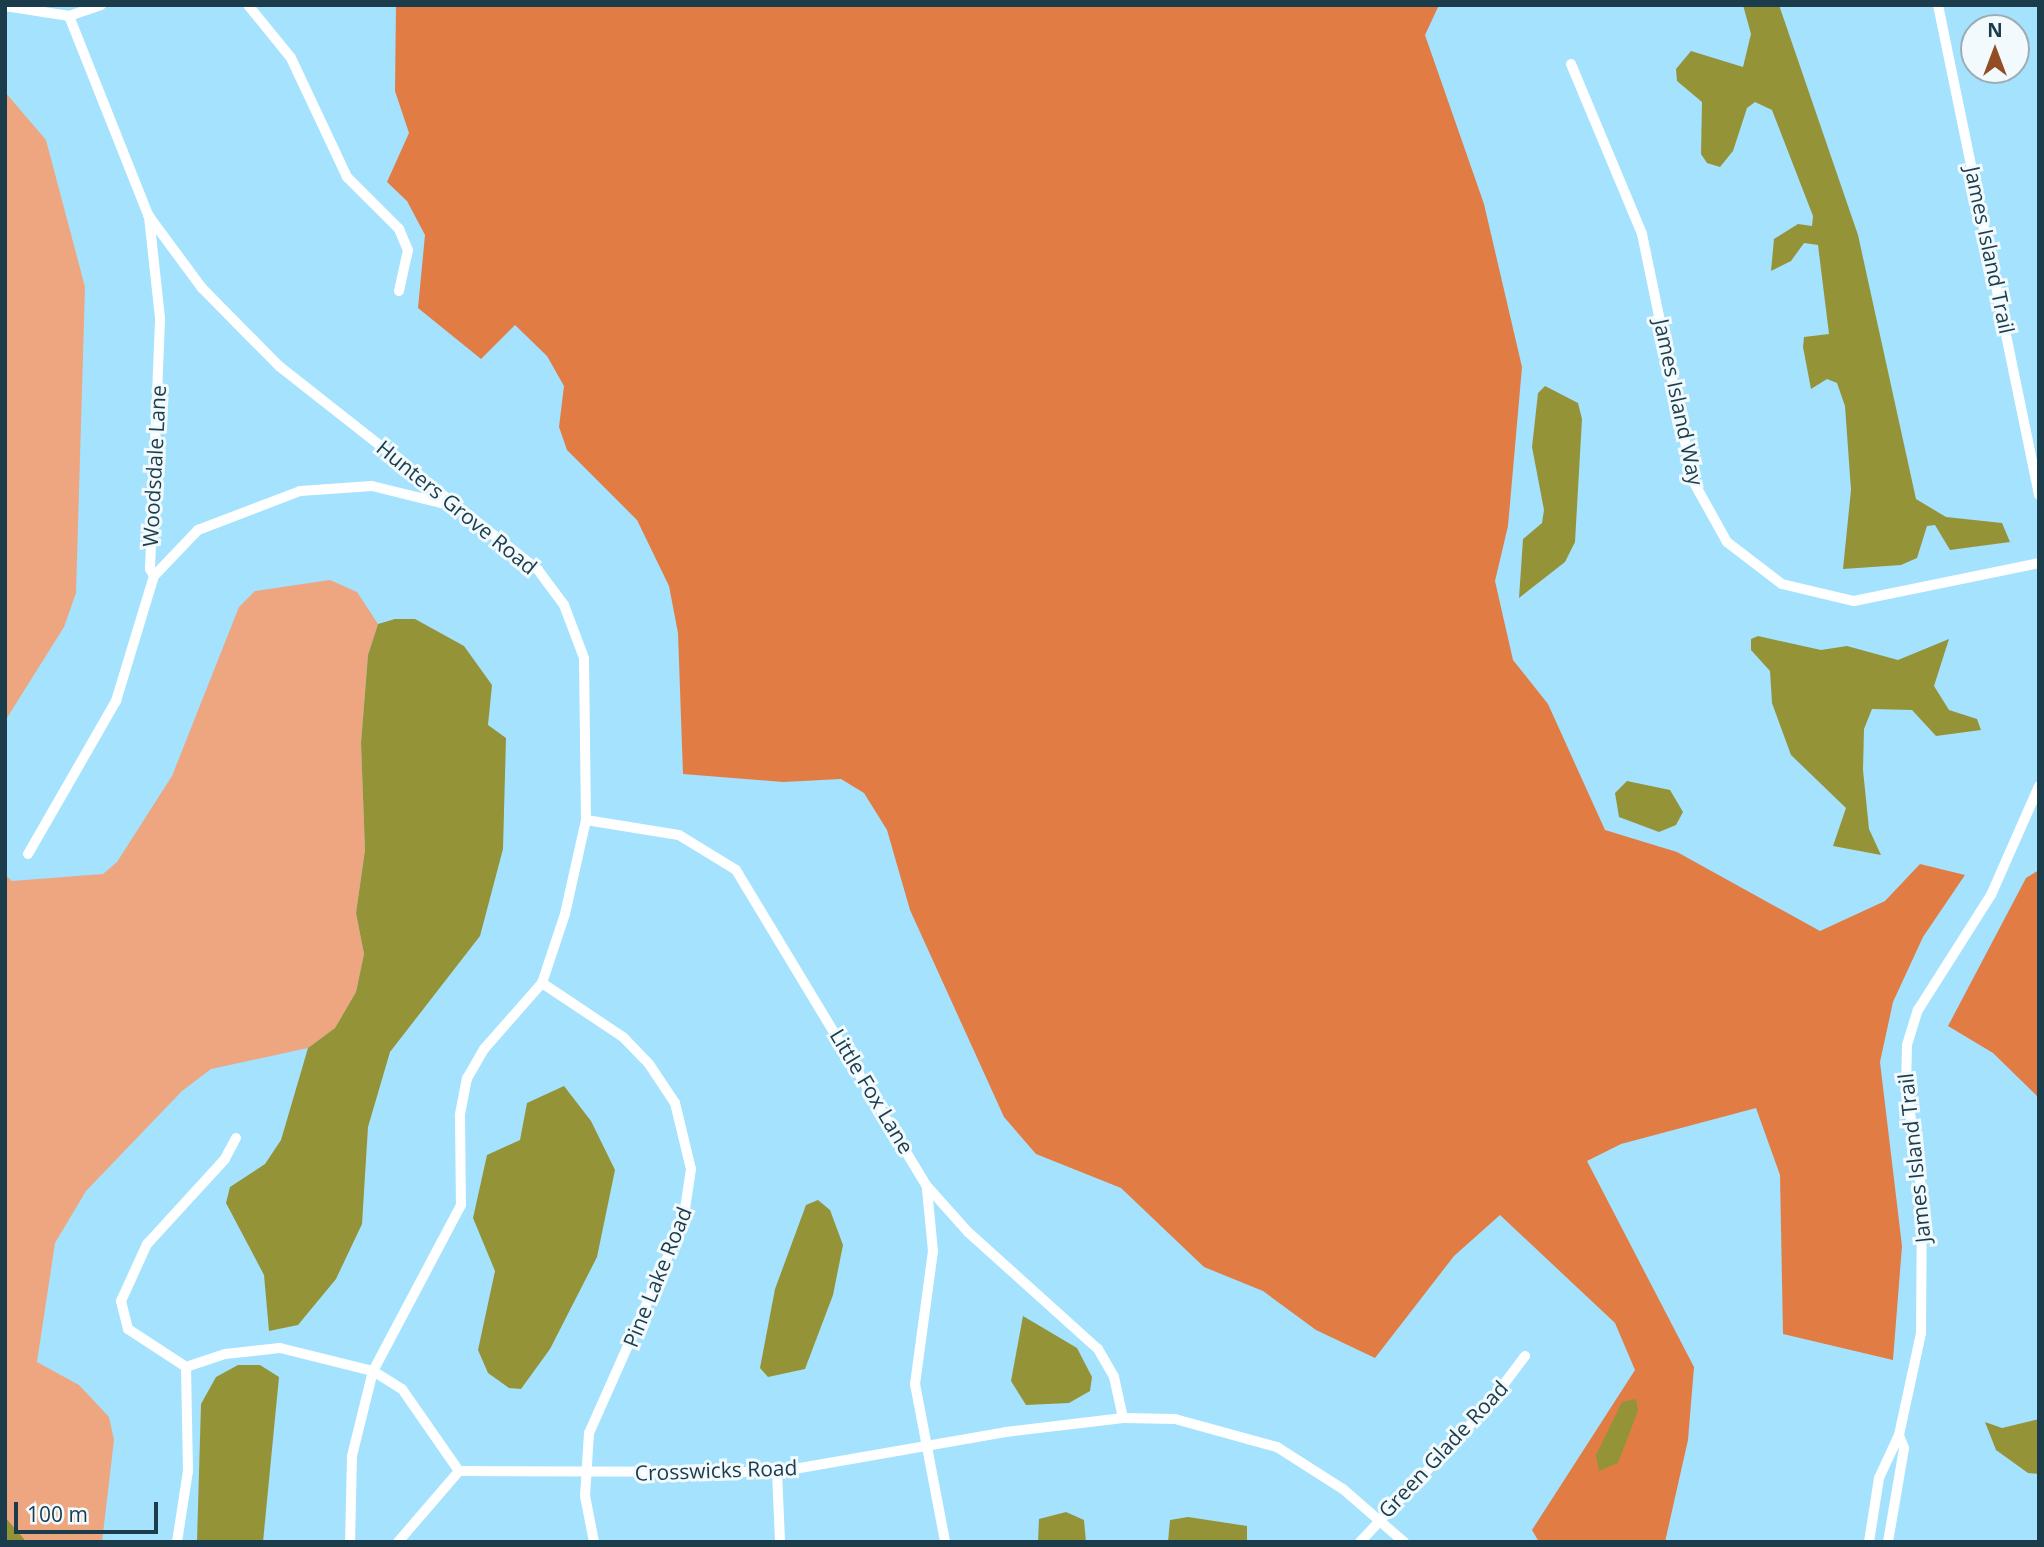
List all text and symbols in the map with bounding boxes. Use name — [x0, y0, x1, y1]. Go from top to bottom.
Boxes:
north arrow — [1960, 14, 2030, 84]
text: N — [1987, 17, 2003, 43]
street label: James Island Trail — [1960, 164, 2020, 336]
street label: James Island Way — [1649, 316, 1709, 488]
street label: Woodsdale Lane — [137, 385, 171, 547]
street label: Hunters Grove Road — [372, 435, 542, 579]
street label: Little Fox Lane — [825, 1024, 919, 1158]
street label: James Island Trail — [1893, 1072, 1935, 1244]
street label: Pine Lake Road — [617, 1203, 697, 1351]
street label: Green Glade Road — [1373, 1375, 1513, 1523]
street label: Crosswicks Road — [634, 1455, 798, 1485]
scale bar — [18, 1488, 161, 1532]
text: 100 m — [27, 1500, 88, 1528]

